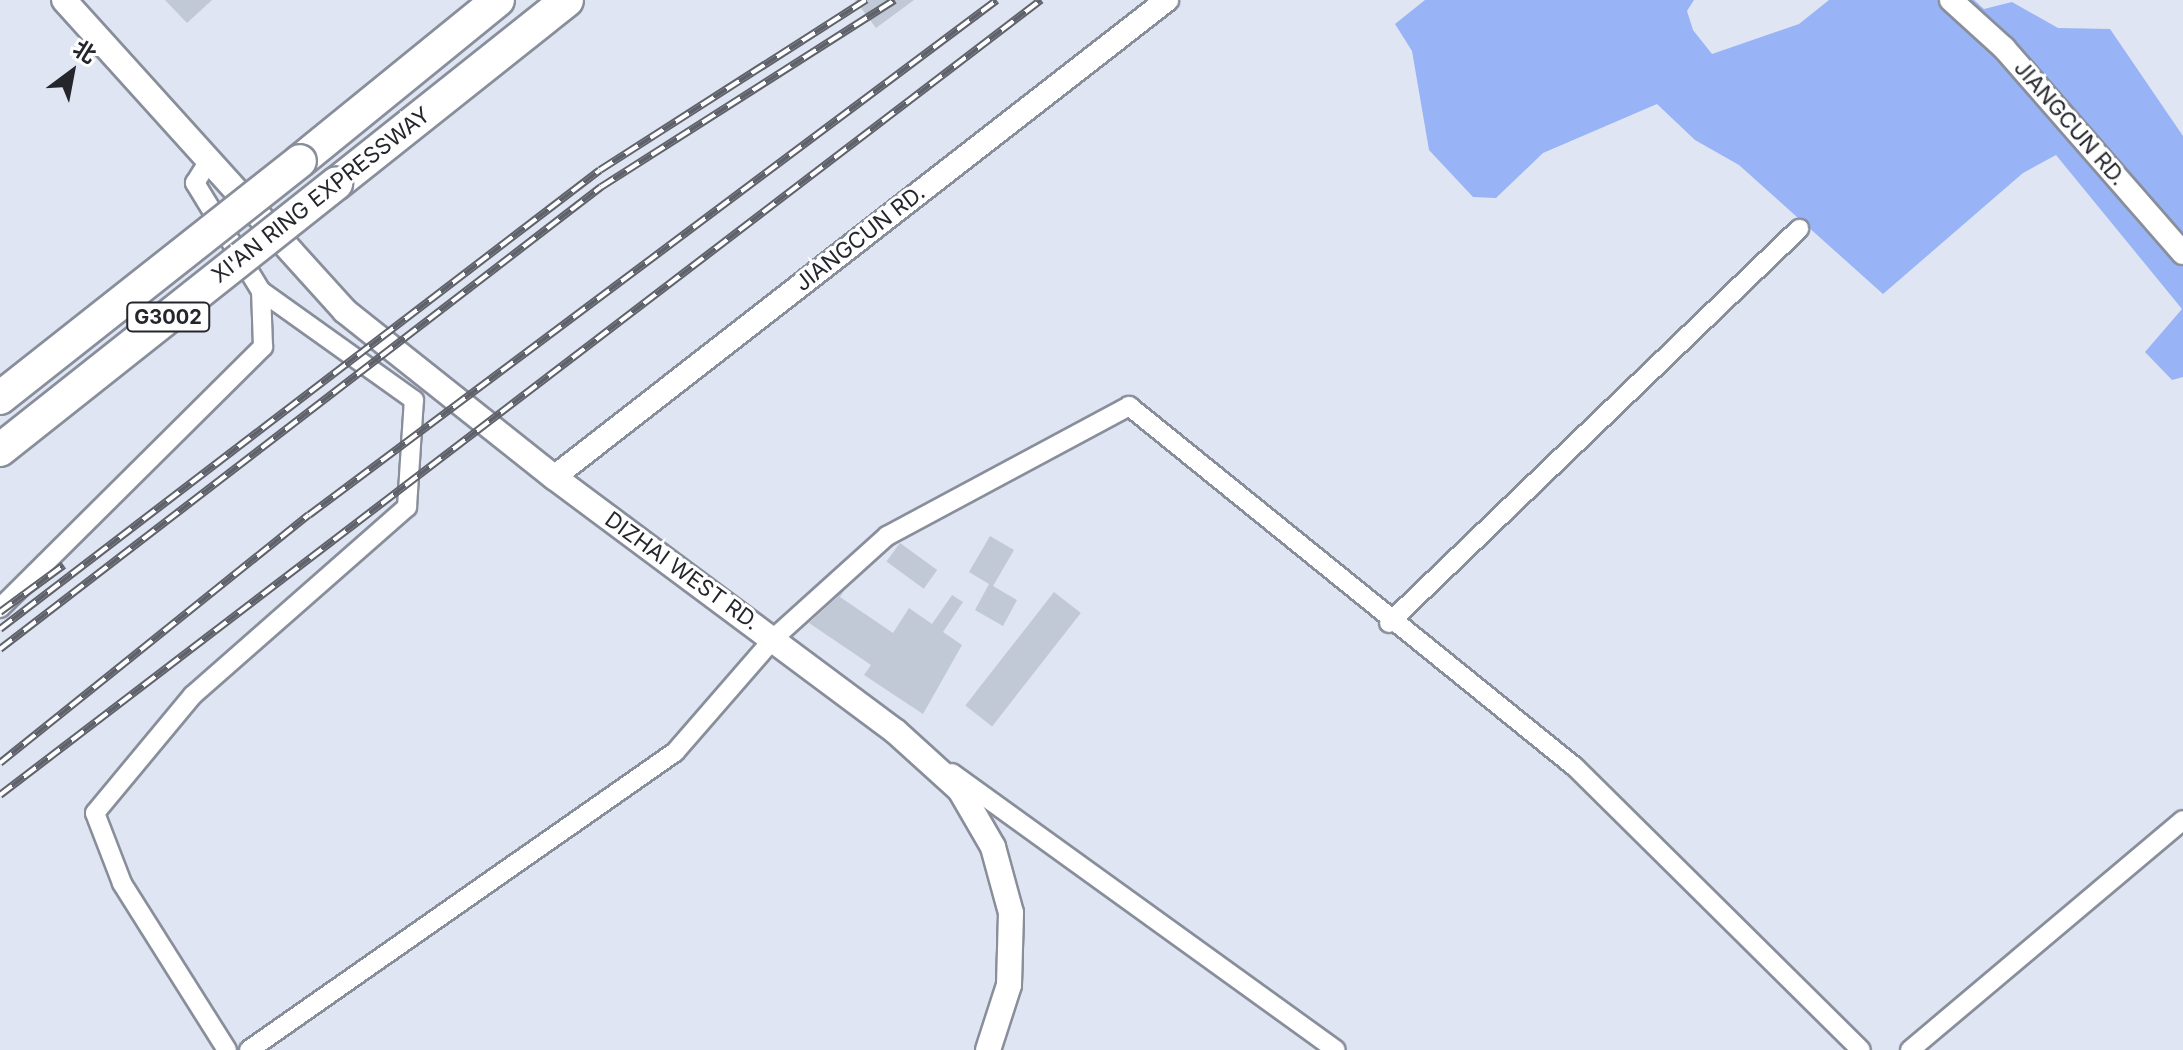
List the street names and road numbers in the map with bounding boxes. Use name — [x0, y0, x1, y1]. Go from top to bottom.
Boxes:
street label: JIANGCUN RD. — [2008, 55, 2132, 191]
street label: XI'AN RING EXPRESSWAY — [207, 102, 435, 288]
street label: JIANGCUN RD. — [790, 179, 930, 297]
road number: G3002 — [126, 301, 210, 333]
street label: DIZHAI WEST RD. — [600, 506, 764, 636]

